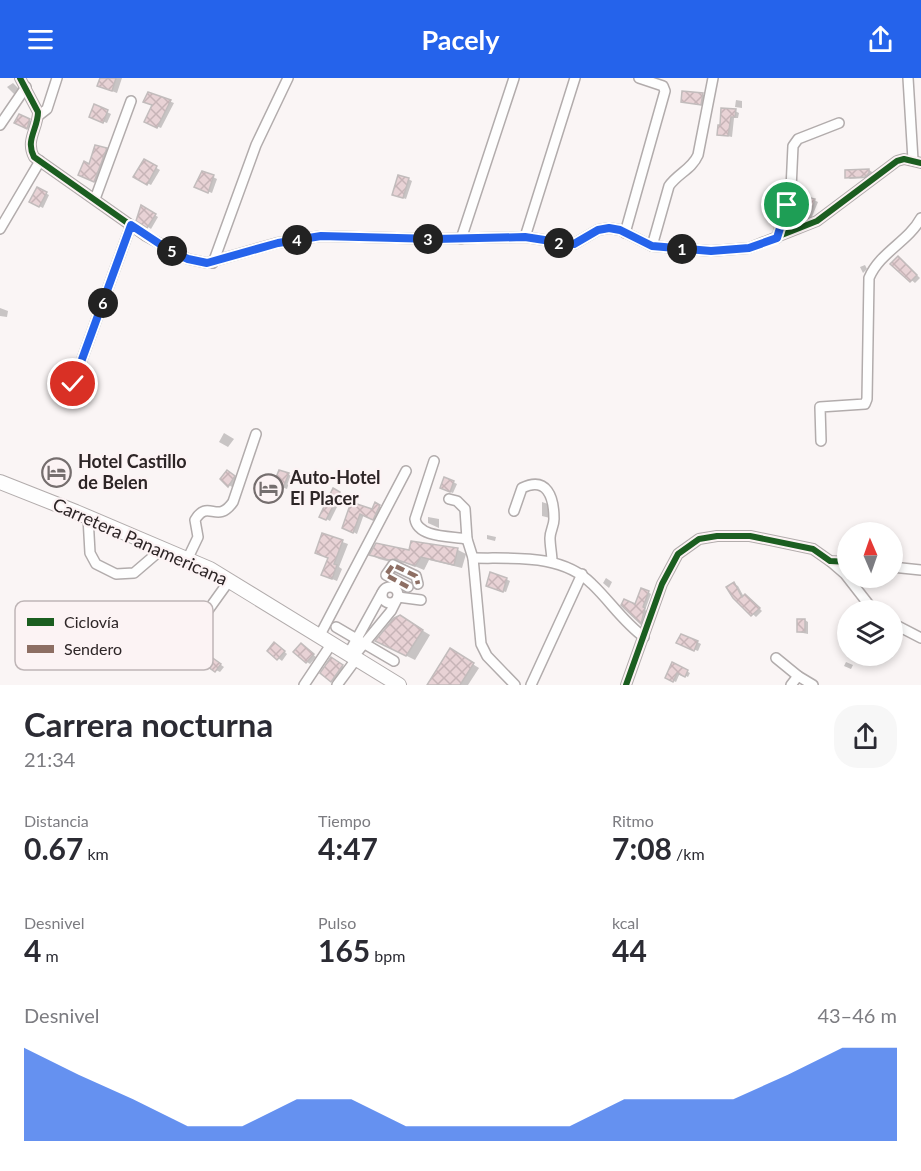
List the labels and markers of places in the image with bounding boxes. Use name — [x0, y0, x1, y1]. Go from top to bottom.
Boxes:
pin — [761, 179, 812, 230]
pin: 3 — [413, 224, 443, 254]
pin: 4 — [282, 225, 312, 255]
pin: 2 — [544, 228, 574, 258]
pin: 1 — [667, 234, 697, 264]
pin: 5 — [157, 236, 187, 266]
pin: 6 — [88, 288, 118, 318]
pin — [47, 358, 98, 409]
place label: Hotel Castillo de Belen — [78, 450, 187, 493]
hotel icon: Hotel Castillo de Belen — [41, 456, 73, 488]
place label: Auto-Hotel El Placer — [289, 466, 381, 509]
hotel icon: Auto-Hotel El Placer — [253, 472, 285, 504]

